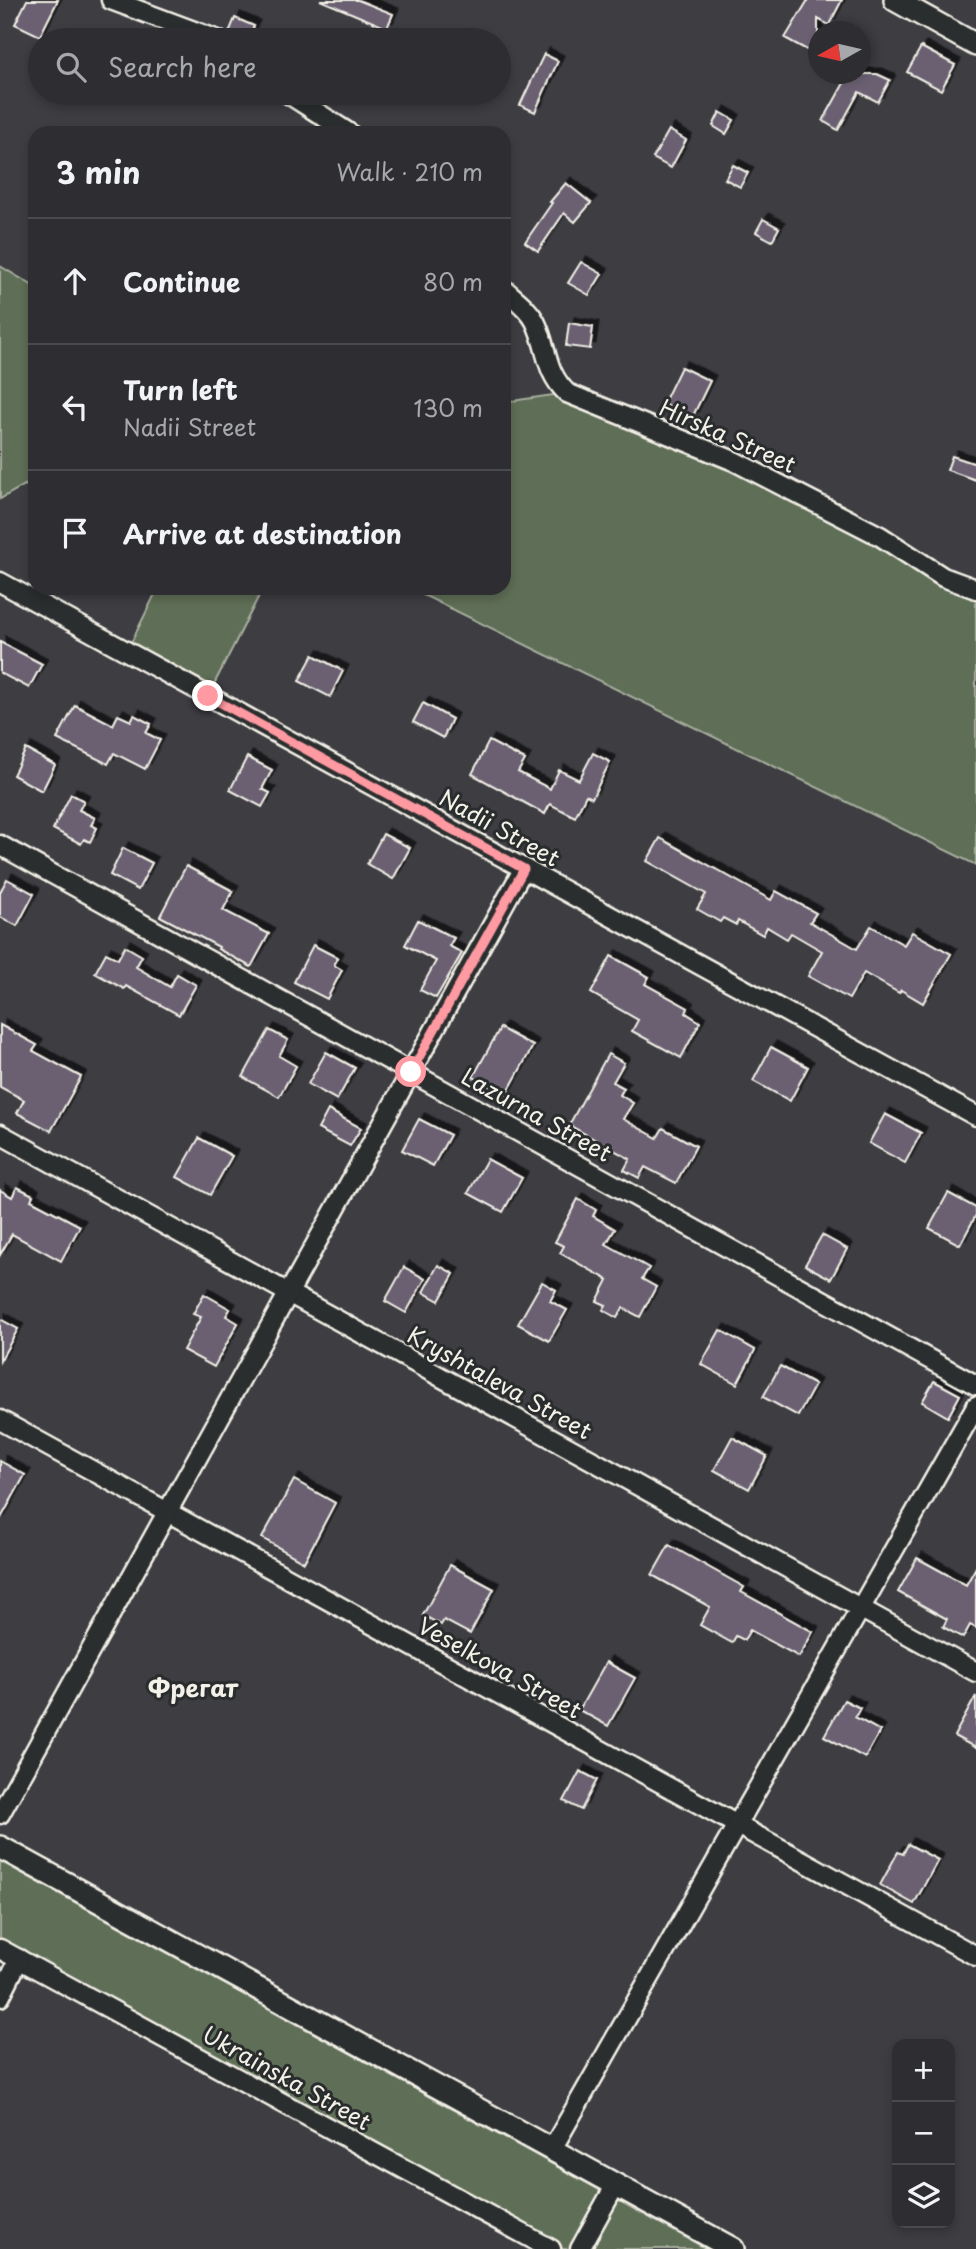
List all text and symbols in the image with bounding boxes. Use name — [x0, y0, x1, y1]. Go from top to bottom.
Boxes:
north arrow — [808, 21, 871, 84]
search box — [28, 28, 511, 105]
text: Search here — [108, 47, 257, 86]
icon: search — [52, 48, 90, 86]
text: 3 min — [56, 149, 141, 194]
text: Walk · 210 m — [336, 154, 483, 189]
icon: ahead — [56, 262, 94, 300]
text: Continue — [123, 262, 240, 301]
text: 80 m — [423, 264, 483, 299]
text: Turn left — [123, 370, 238, 409]
icon: left — [56, 388, 94, 426]
street label: Hirska Street — [654, 389, 802, 481]
text: 130 m — [413, 390, 483, 425]
text: Nadii Street — [123, 409, 256, 444]
icon: arrive — [56, 514, 94, 552]
text: Arrive at destination — [123, 514, 402, 553]
route end — [192, 680, 223, 711]
street label: Nadii Street — [433, 779, 567, 875]
route start — [395, 1056, 426, 1087]
street label: Lazurna Street — [455, 1058, 619, 1170]
street label: Kryshtaleva Street — [401, 1317, 599, 1447]
street label: Veselkova Street — [412, 1607, 588, 1727]
district label: Фрегат — [148, 1669, 240, 1705]
street label: Ukrainska Street — [196, 2016, 378, 2138]
map controls — [892, 2039, 955, 2228]
button: + — [892, 2039, 955, 2102]
button: − — [892, 2102, 955, 2165]
button: layers — [892, 2165, 955, 2228]

